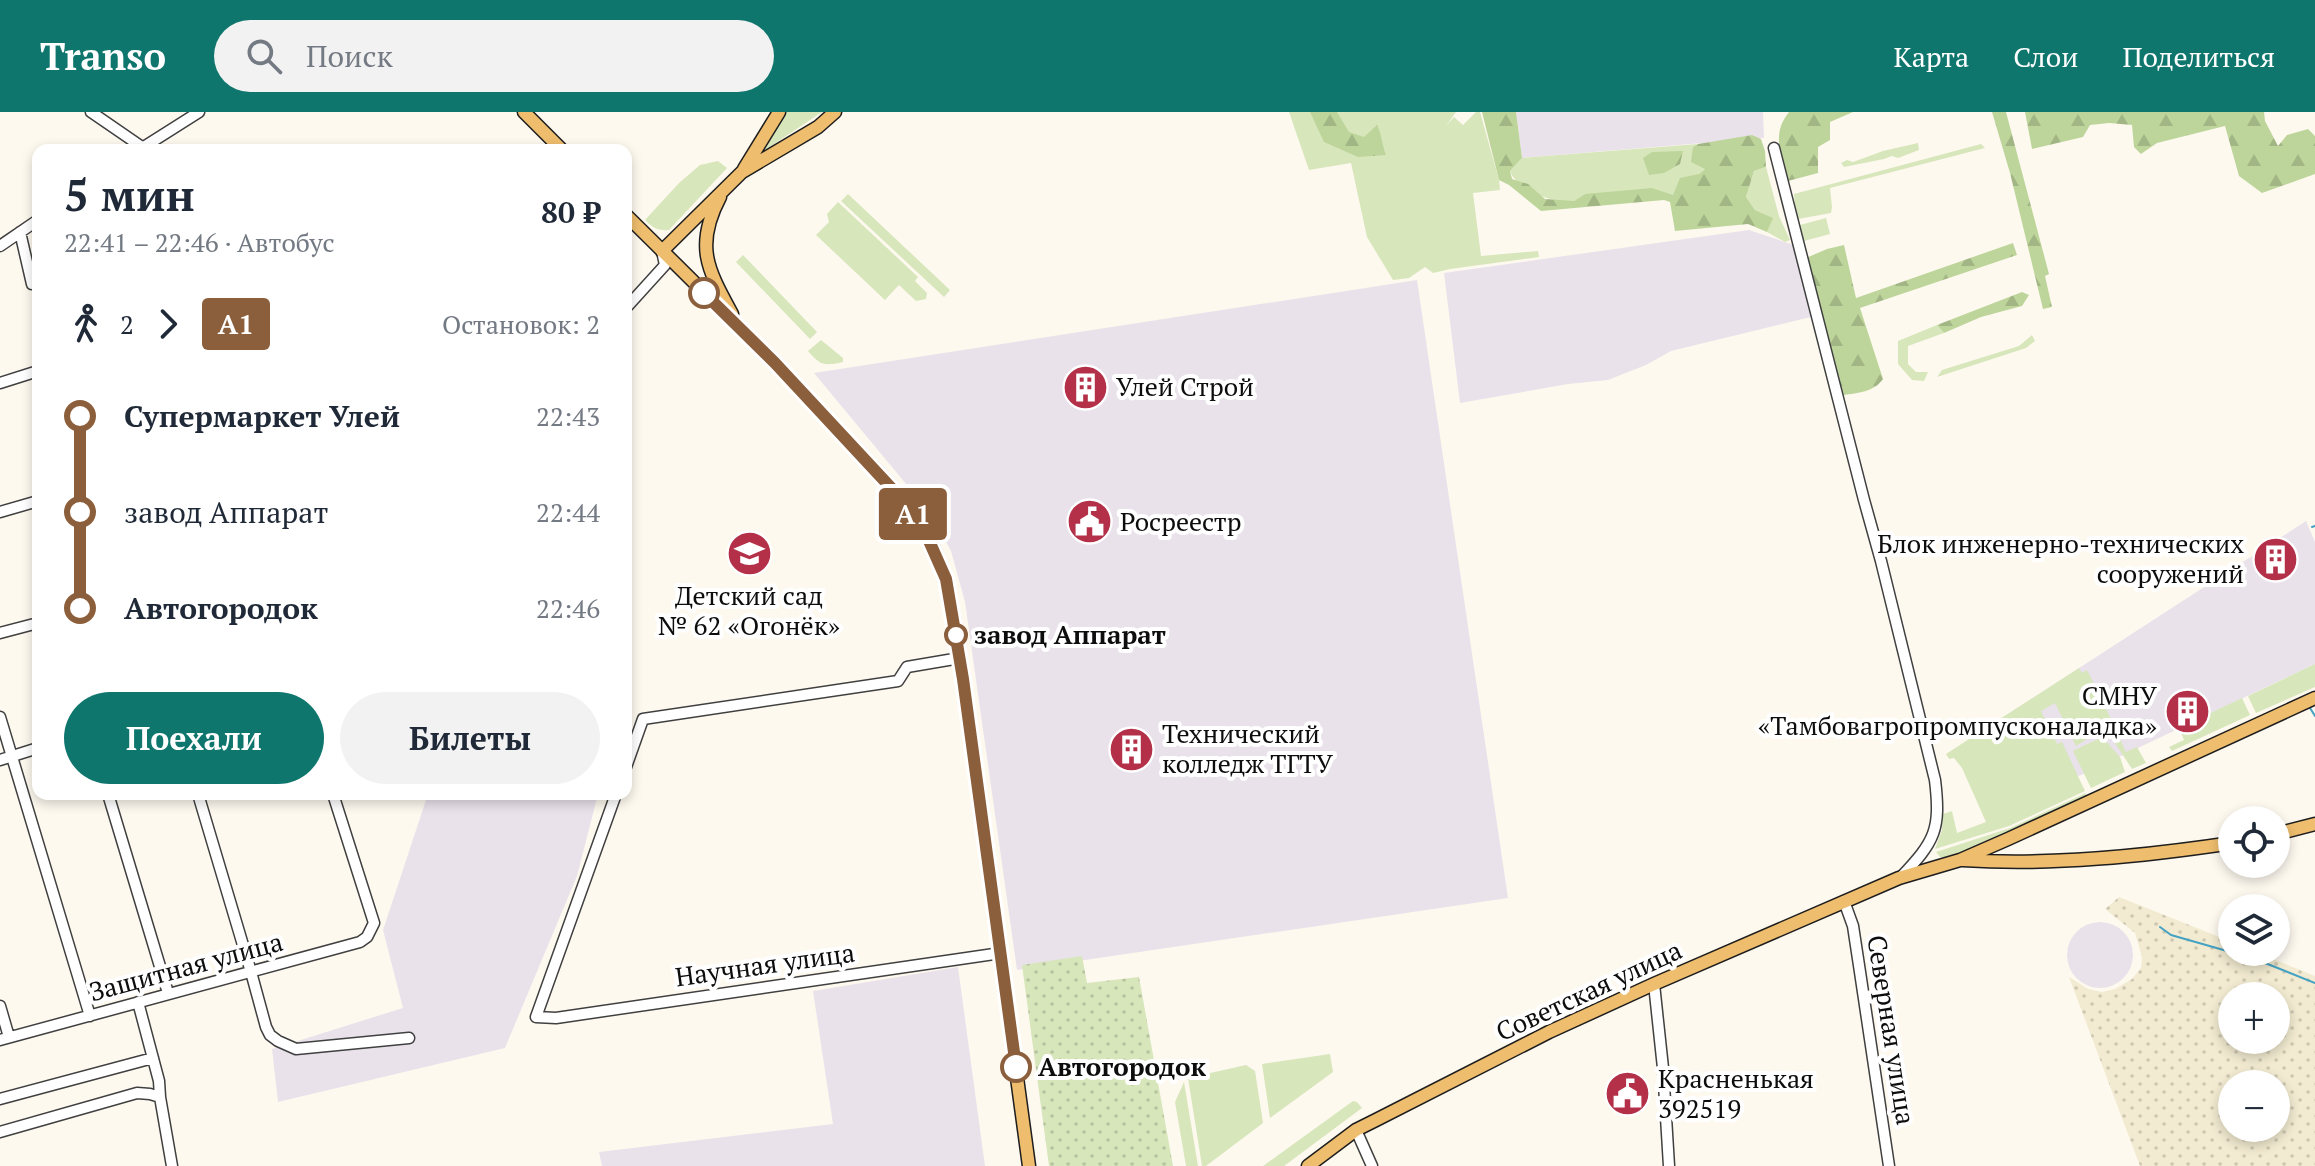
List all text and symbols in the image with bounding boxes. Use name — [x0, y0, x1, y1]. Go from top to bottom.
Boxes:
search box — [214, 20, 774, 92]
text: Transo — [40, 31, 166, 81]
icon: search — [242, 34, 286, 78]
text: Поиск — [306, 36, 393, 76]
text: Карта — [1894, 38, 1969, 75]
text: Слои — [2013, 38, 2078, 75]
text: Поделиться — [2122, 38, 2275, 75]
text: 5 мин — [64, 165, 195, 224]
text: 80 ₽ — [541, 192, 600, 232]
text: 22:41 – 22:46 · Автобус — [64, 225, 335, 259]
unlabelled marker — [689, 278, 719, 308]
icon: walk — [64, 302, 108, 346]
icon: forward — [146, 302, 190, 346]
text: А1 — [218, 305, 254, 342]
text: 2 — [120, 307, 134, 341]
text: Остановок: 2 — [442, 307, 600, 341]
building icon: Улей Строй — [1061, 363, 1109, 411]
place label: Улей Строй — [1116, 369, 1254, 403]
text: Супермаркет Улей — [124, 396, 400, 436]
text: 22:43 — [536, 399, 600, 433]
line badge: А1 — [877, 488, 949, 540]
text: завод Аппарат — [124, 492, 328, 532]
text: 22:44 — [536, 495, 600, 529]
text: А1 — [895, 495, 931, 532]
public building icon: Росреестр — [1065, 498, 1113, 546]
place label: Росреестр — [1120, 504, 1241, 538]
place label: Блок инженерно-технических сооружений — [1877, 526, 2244, 590]
school or university icon: Детский сад № 62 «Огонёк» — [725, 529, 773, 577]
building icon: Блок инженерно-технических сооружений — [2251, 535, 2299, 583]
place label: Детский сад № 62 «Огонёк» — [658, 578, 840, 642]
text: Автогородок — [124, 588, 318, 628]
text: 22:46 — [536, 591, 600, 625]
place label: завод Аппарат — [974, 617, 1166, 651]
marker: завод Аппарат — [945, 624, 967, 646]
place label: СМНУ «Тамбовагропромпусконаладка» — [1758, 678, 2158, 742]
building icon: СМНУ «Тамбовагропромпусконаладка» — [2164, 687, 2212, 735]
button: Поехали — [64, 692, 324, 784]
button: Билеты — [340, 692, 600, 784]
place label: Технический колледж ТГТУ — [1162, 716, 1334, 780]
building icon: Технический колледж ТГТУ — [1107, 725, 1155, 773]
map controls — [2218, 806, 2290, 1142]
button: locate — [2218, 806, 2290, 878]
button: layers — [2218, 894, 2290, 966]
street label: Защитная улица — [85, 924, 286, 1008]
street label: Советская улица — [1490, 932, 1687, 1048]
street label: Северная улица — [1860, 933, 1924, 1127]
street label: Научная улица — [673, 935, 857, 993]
button: + — [2218, 982, 2290, 1054]
place label: Автогородок — [1038, 1049, 1207, 1083]
marker: Автогородок — [1001, 1052, 1031, 1082]
place label: Красненькая 392519 — [1658, 1061, 1814, 1125]
public building icon: Красненькая 392519 — [1603, 1070, 1651, 1118]
button: − — [2218, 1070, 2290, 1142]

